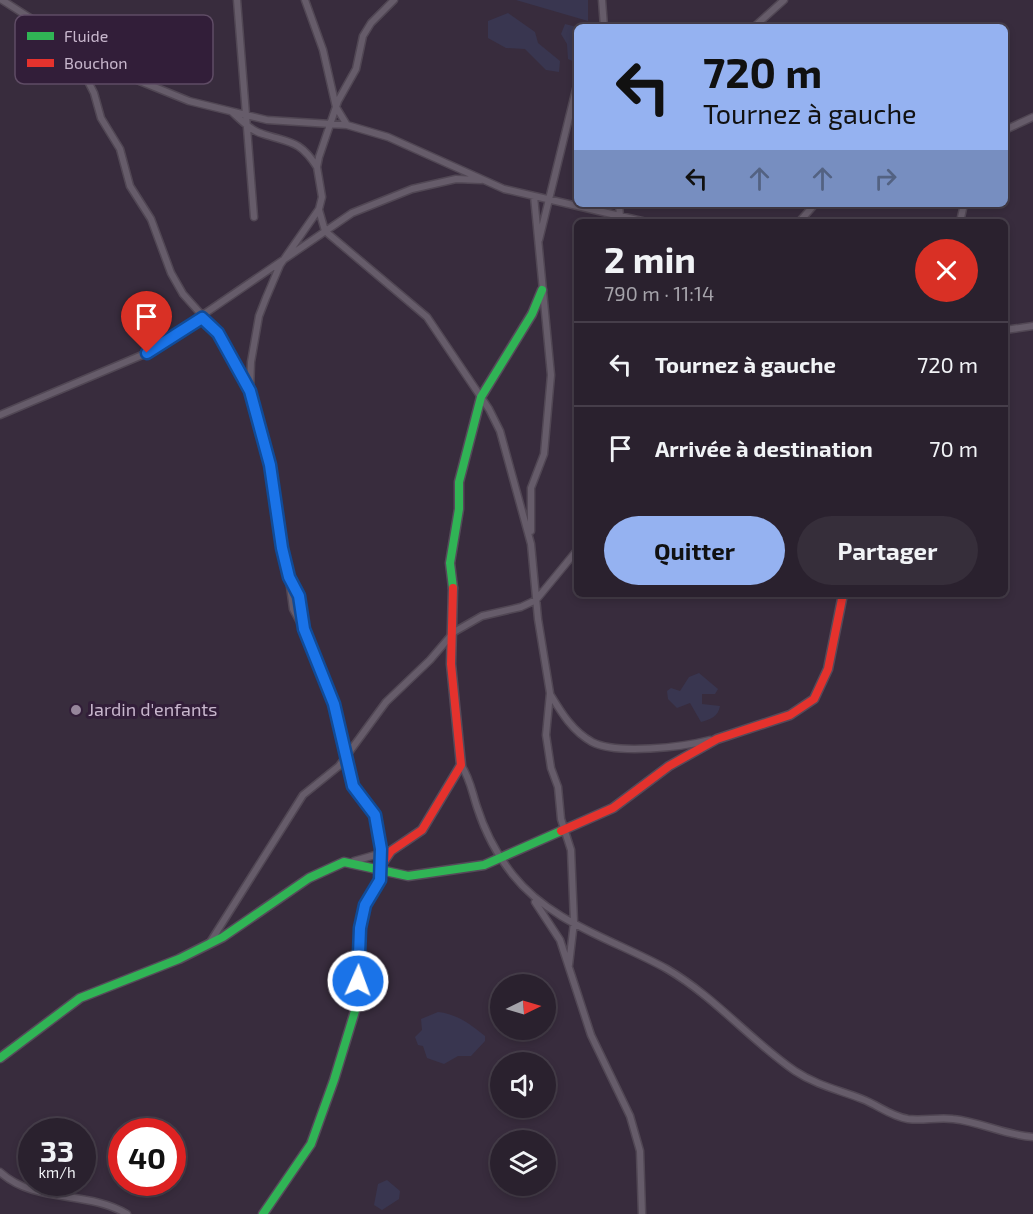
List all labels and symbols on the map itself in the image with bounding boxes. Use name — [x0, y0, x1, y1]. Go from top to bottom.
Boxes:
legend — [15, 15, 213, 84]
text: Fluide — [64, 26, 108, 45]
text: Bouchon — [64, 53, 128, 72]
pin — [121, 291, 172, 353]
place label: Jardin d'enfants — [88, 698, 217, 720]
marker: Jardin d'enfants — [69, 703, 83, 717]
position arrow — [326, 949, 390, 1013]
north arrow — [490, 974, 556, 1040]
speed limit sign: 40 — [108, 1118, 186, 1196]

